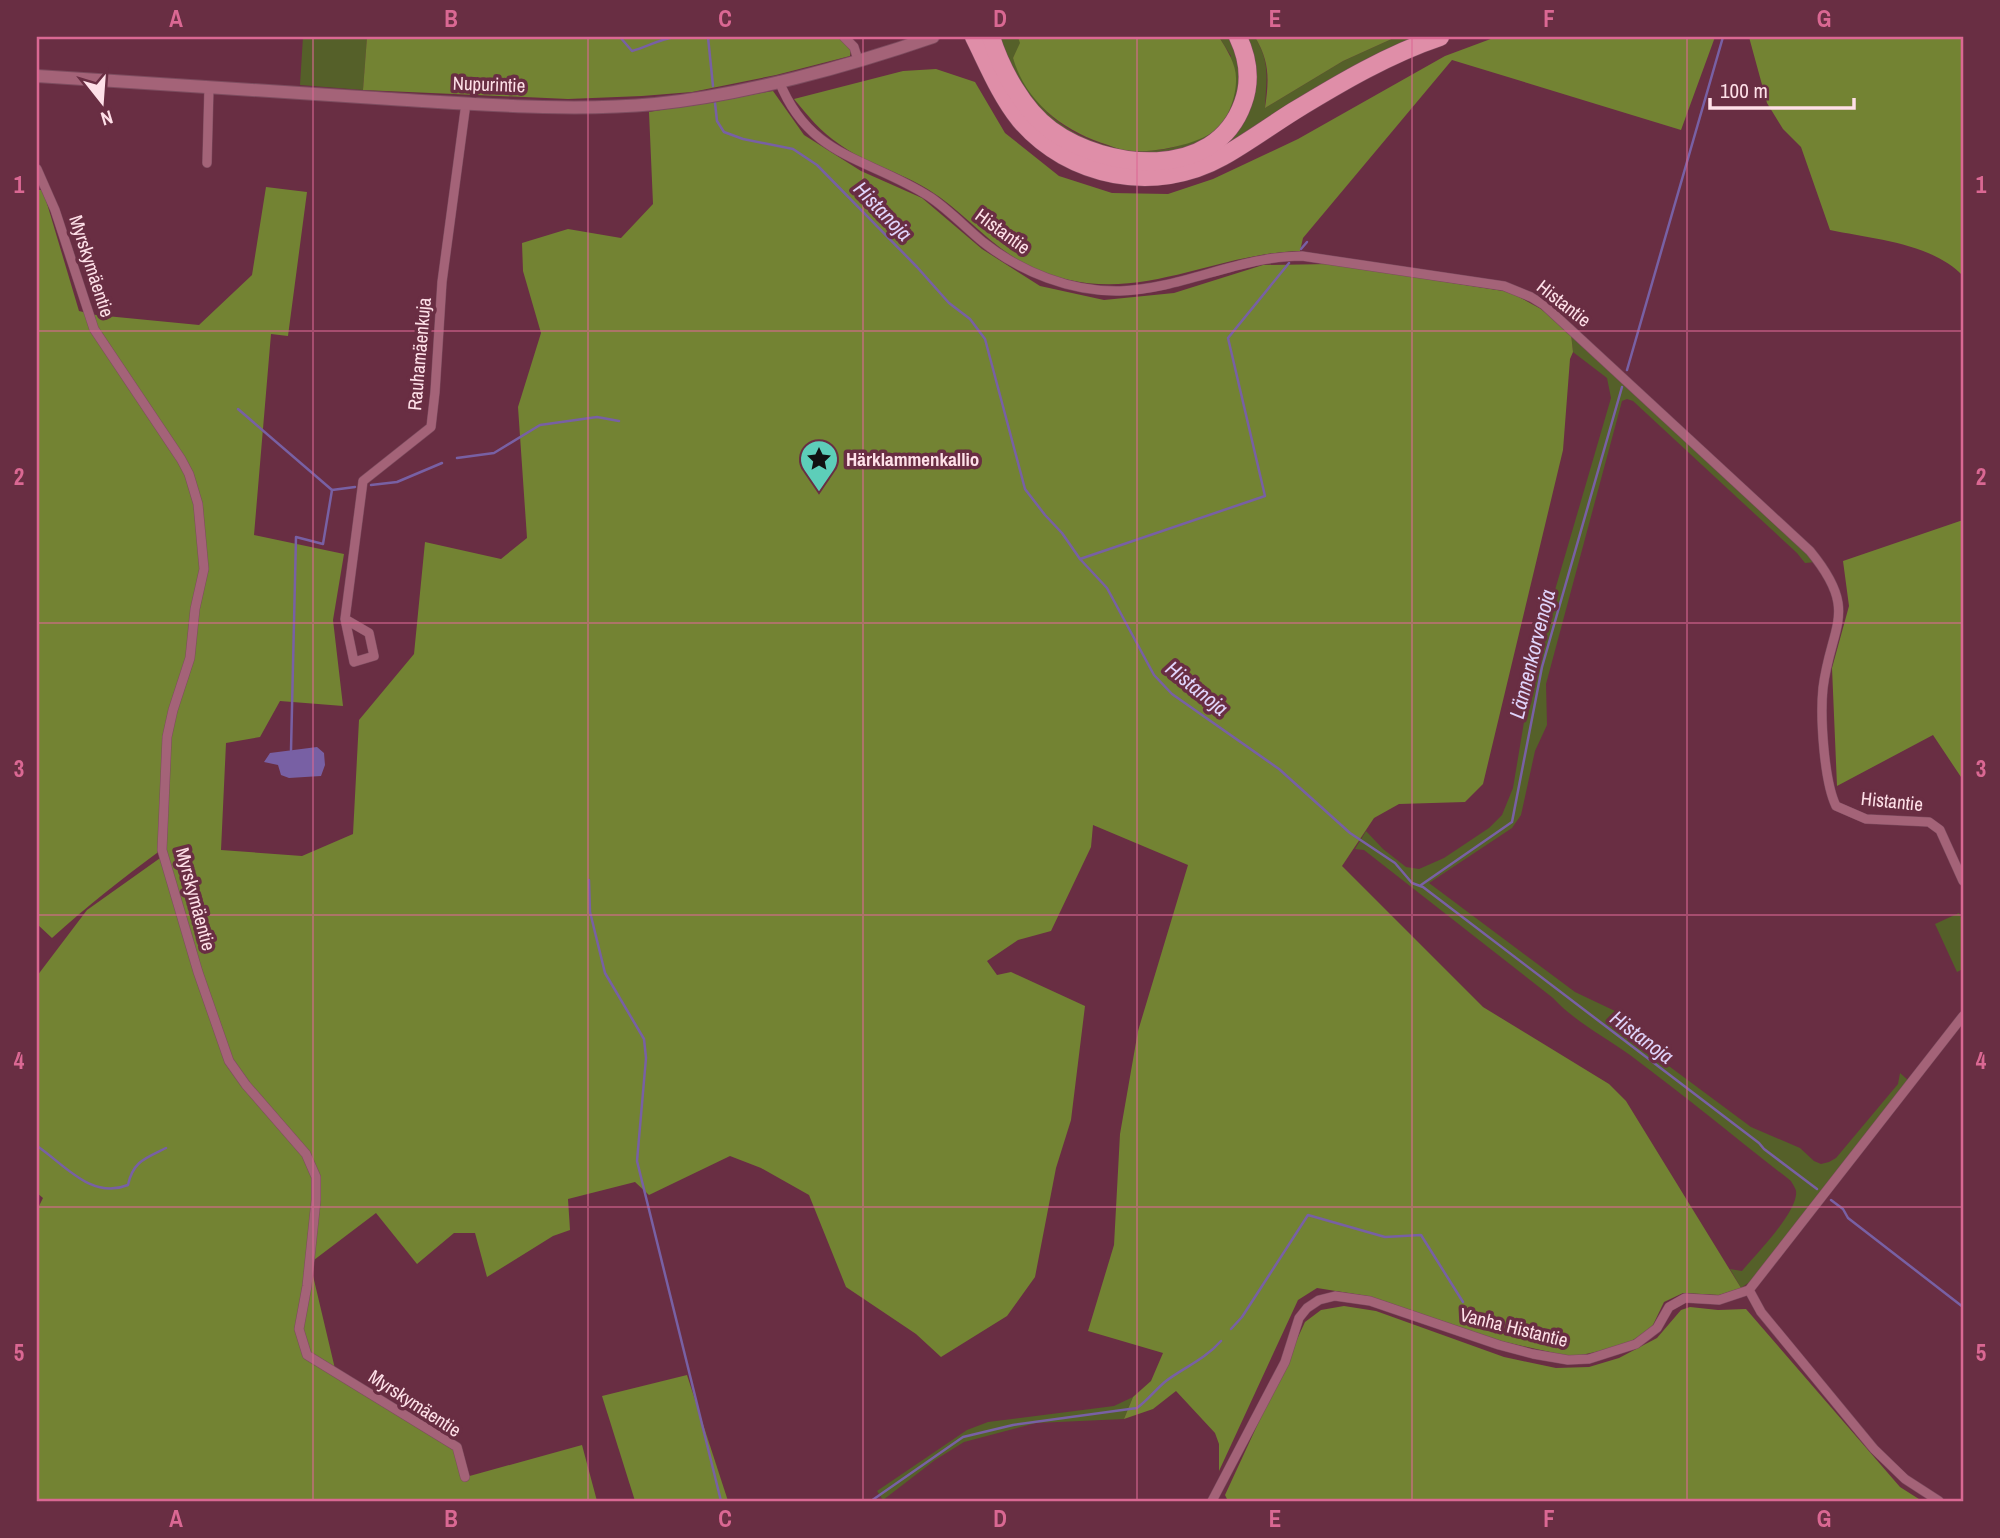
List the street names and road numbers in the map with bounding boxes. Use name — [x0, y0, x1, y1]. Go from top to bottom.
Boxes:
street label: Nupurintie — [452, 70, 526, 98]
street label: Histantie — [970, 202, 1036, 260]
street label: Myrskymäentie — [63, 212, 121, 320]
street label: Histantie — [1531, 274, 1597, 332]
street label: Rauhamäenkuja — [401, 296, 437, 412]
street label: Histantie — [1860, 785, 1924, 817]
street label: Myrskymäentie — [170, 845, 222, 953]
street label: Vanha Histantie — [1457, 1301, 1571, 1353]
street label: Myrskymäentie — [364, 1363, 466, 1443]

